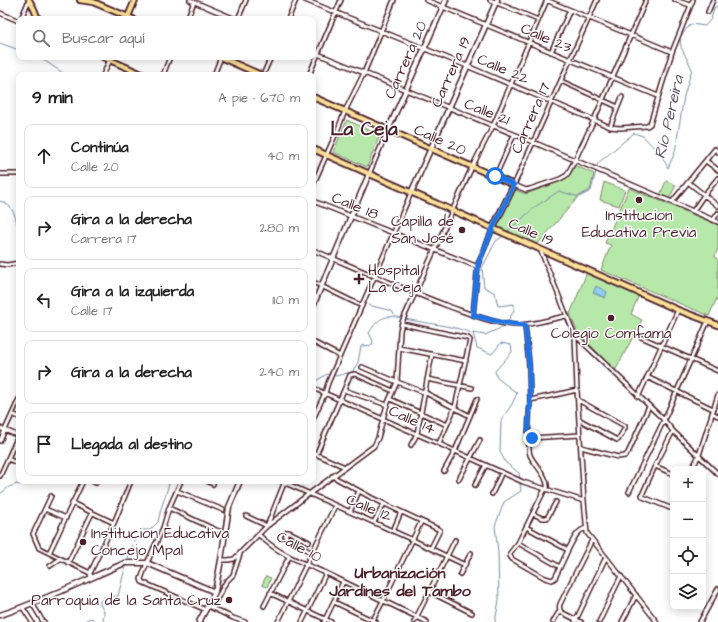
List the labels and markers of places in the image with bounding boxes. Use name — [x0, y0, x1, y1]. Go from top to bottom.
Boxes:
marker: Institucion Educativa Previa — [634, 195, 644, 205]
place label: Institucion Educativa Previa — [582, 205, 697, 243]
place label: Capilla de San José — [391, 211, 454, 249]
marker: Capilla de San José — [457, 225, 467, 235]
place label: Hospital La Ceja — [368, 260, 421, 298]
marker: Hospital La Ceja — [353, 273, 365, 285]
marker: Colegio Comfama — [606, 313, 616, 323]
place label: Colegio Comfama — [551, 323, 672, 345]
place label: Institucion Educativa Concejo Mpal — [91, 523, 229, 561]
marker: Institucion Educativa Concejo Mpal — [78, 537, 88, 547]
place label: Parroquia de la Santa Cruz — [31, 590, 222, 611]
marker: Parroquia de la Santa Cruz — [224, 595, 234, 605]

